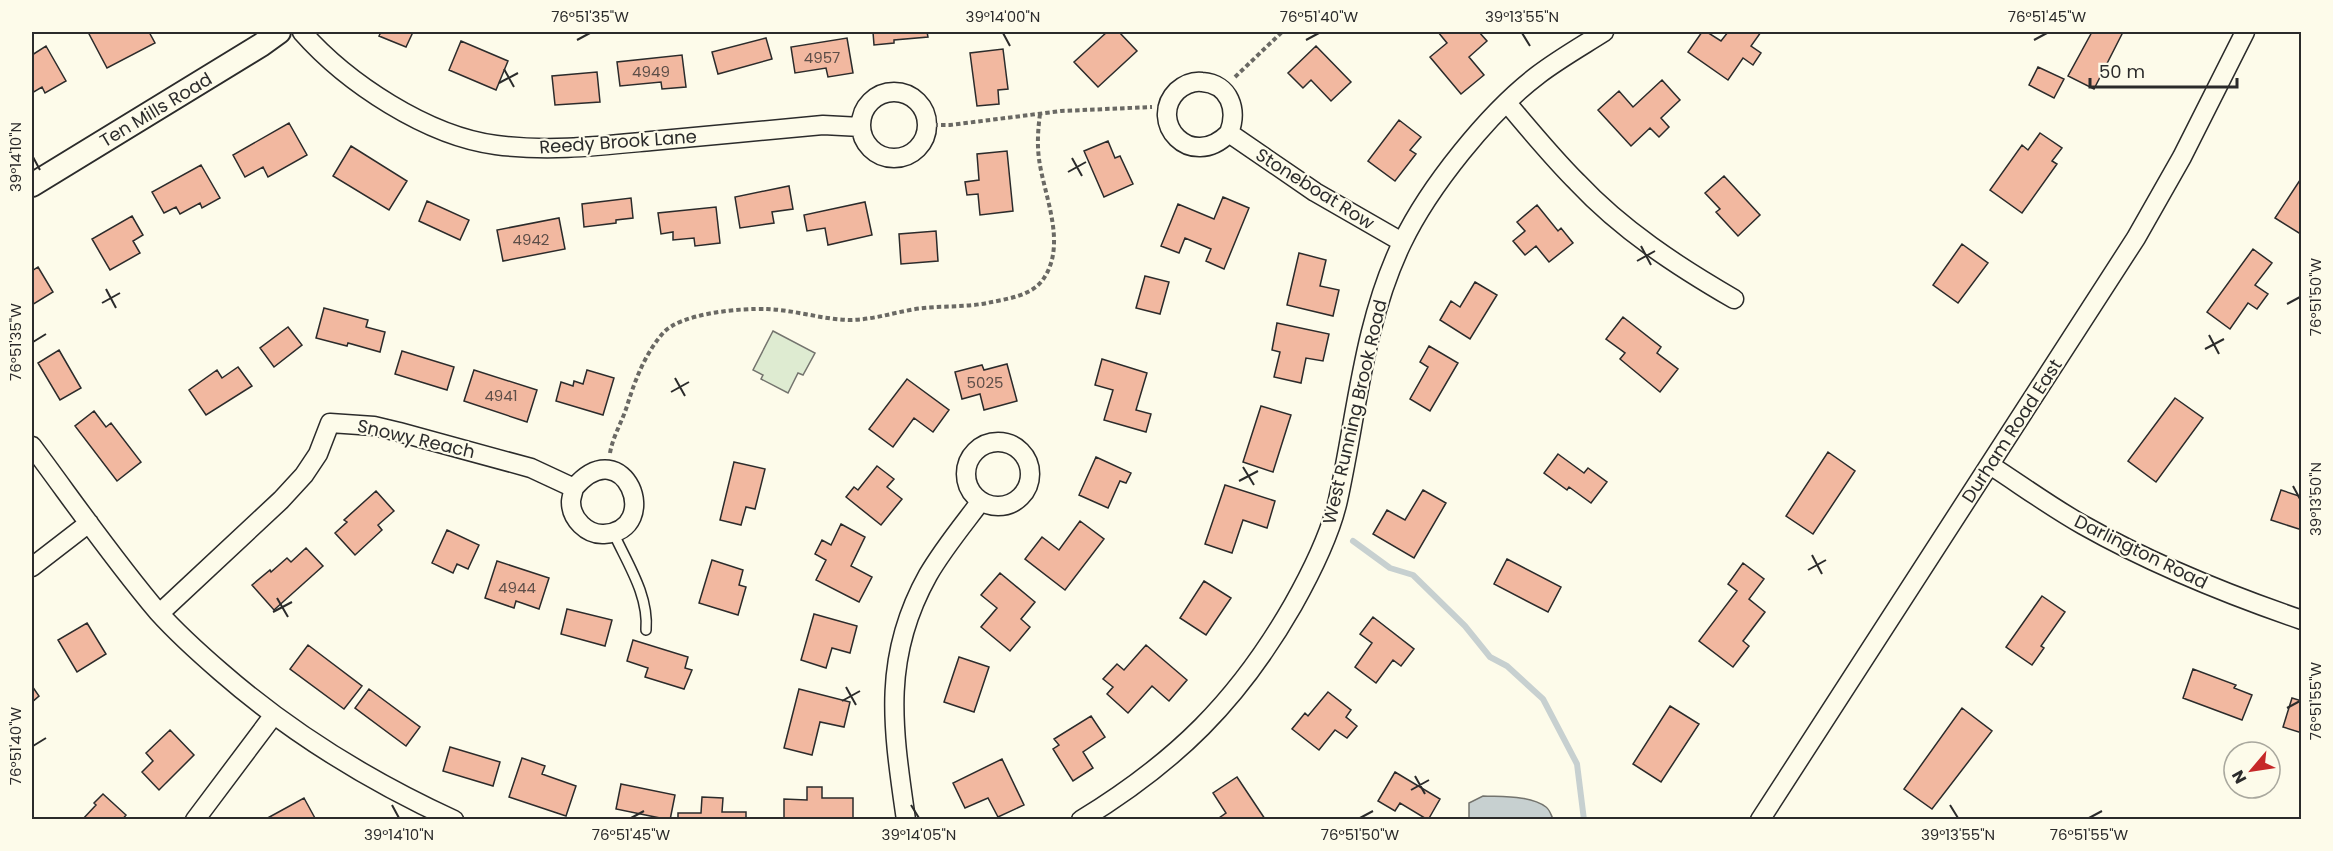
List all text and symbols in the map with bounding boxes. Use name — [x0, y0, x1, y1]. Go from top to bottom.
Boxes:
text: 76°51'35"W — [551, 6, 629, 27]
text: 39°14'00"N — [966, 6, 1040, 27]
text: 76°51'40"W — [1280, 6, 1359, 27]
text: 39°13'55"N — [1485, 6, 1559, 27]
text: 76°51'45"W — [2008, 6, 2087, 27]
house number: 4957 — [804, 47, 840, 68]
scale bar — [2090, 51, 2237, 89]
text: 50 m — [2099, 59, 2145, 84]
house number: 4949 — [632, 61, 670, 82]
street label: Ten Mills Road — [95, 66, 217, 153]
text: 39°14'10"N — [5, 122, 26, 192]
street label: Reedy Brook Lane — [538, 124, 698, 159]
street label: Stoneboat Row — [1251, 142, 1380, 235]
house number: 4942 — [513, 229, 549, 250]
text: 76°51'50"W — [2305, 257, 2326, 336]
street label: West Running Brook Road — [1317, 297, 1393, 527]
text: 76°51'35"W — [5, 303, 26, 381]
street label: Durham Road East — [1956, 354, 2068, 508]
house number: 5025 — [967, 372, 1003, 393]
house number: 4941 — [484, 385, 518, 406]
street label: Snowy Reach — [355, 413, 477, 464]
text: 39°13'50"N — [2305, 462, 2326, 536]
street label: Darlington Road — [2070, 508, 2212, 595]
house number: 4944 — [498, 577, 536, 598]
text: 76°51'55"W — [2305, 661, 2326, 740]
text: 76°51'40"W — [5, 706, 26, 785]
north arrow — [2222, 740, 2282, 800]
text: N — [2226, 766, 2252, 788]
text: 39°14'10"N — [364, 824, 434, 845]
text: 76°51'45"W — [592, 824, 671, 845]
text: 39°14'05"N — [882, 824, 956, 845]
text: 76°51'50"W — [1321, 824, 1400, 845]
text: 39°13'55"N — [1921, 824, 1995, 845]
text: 76°51'55"W — [2050, 824, 2129, 845]

